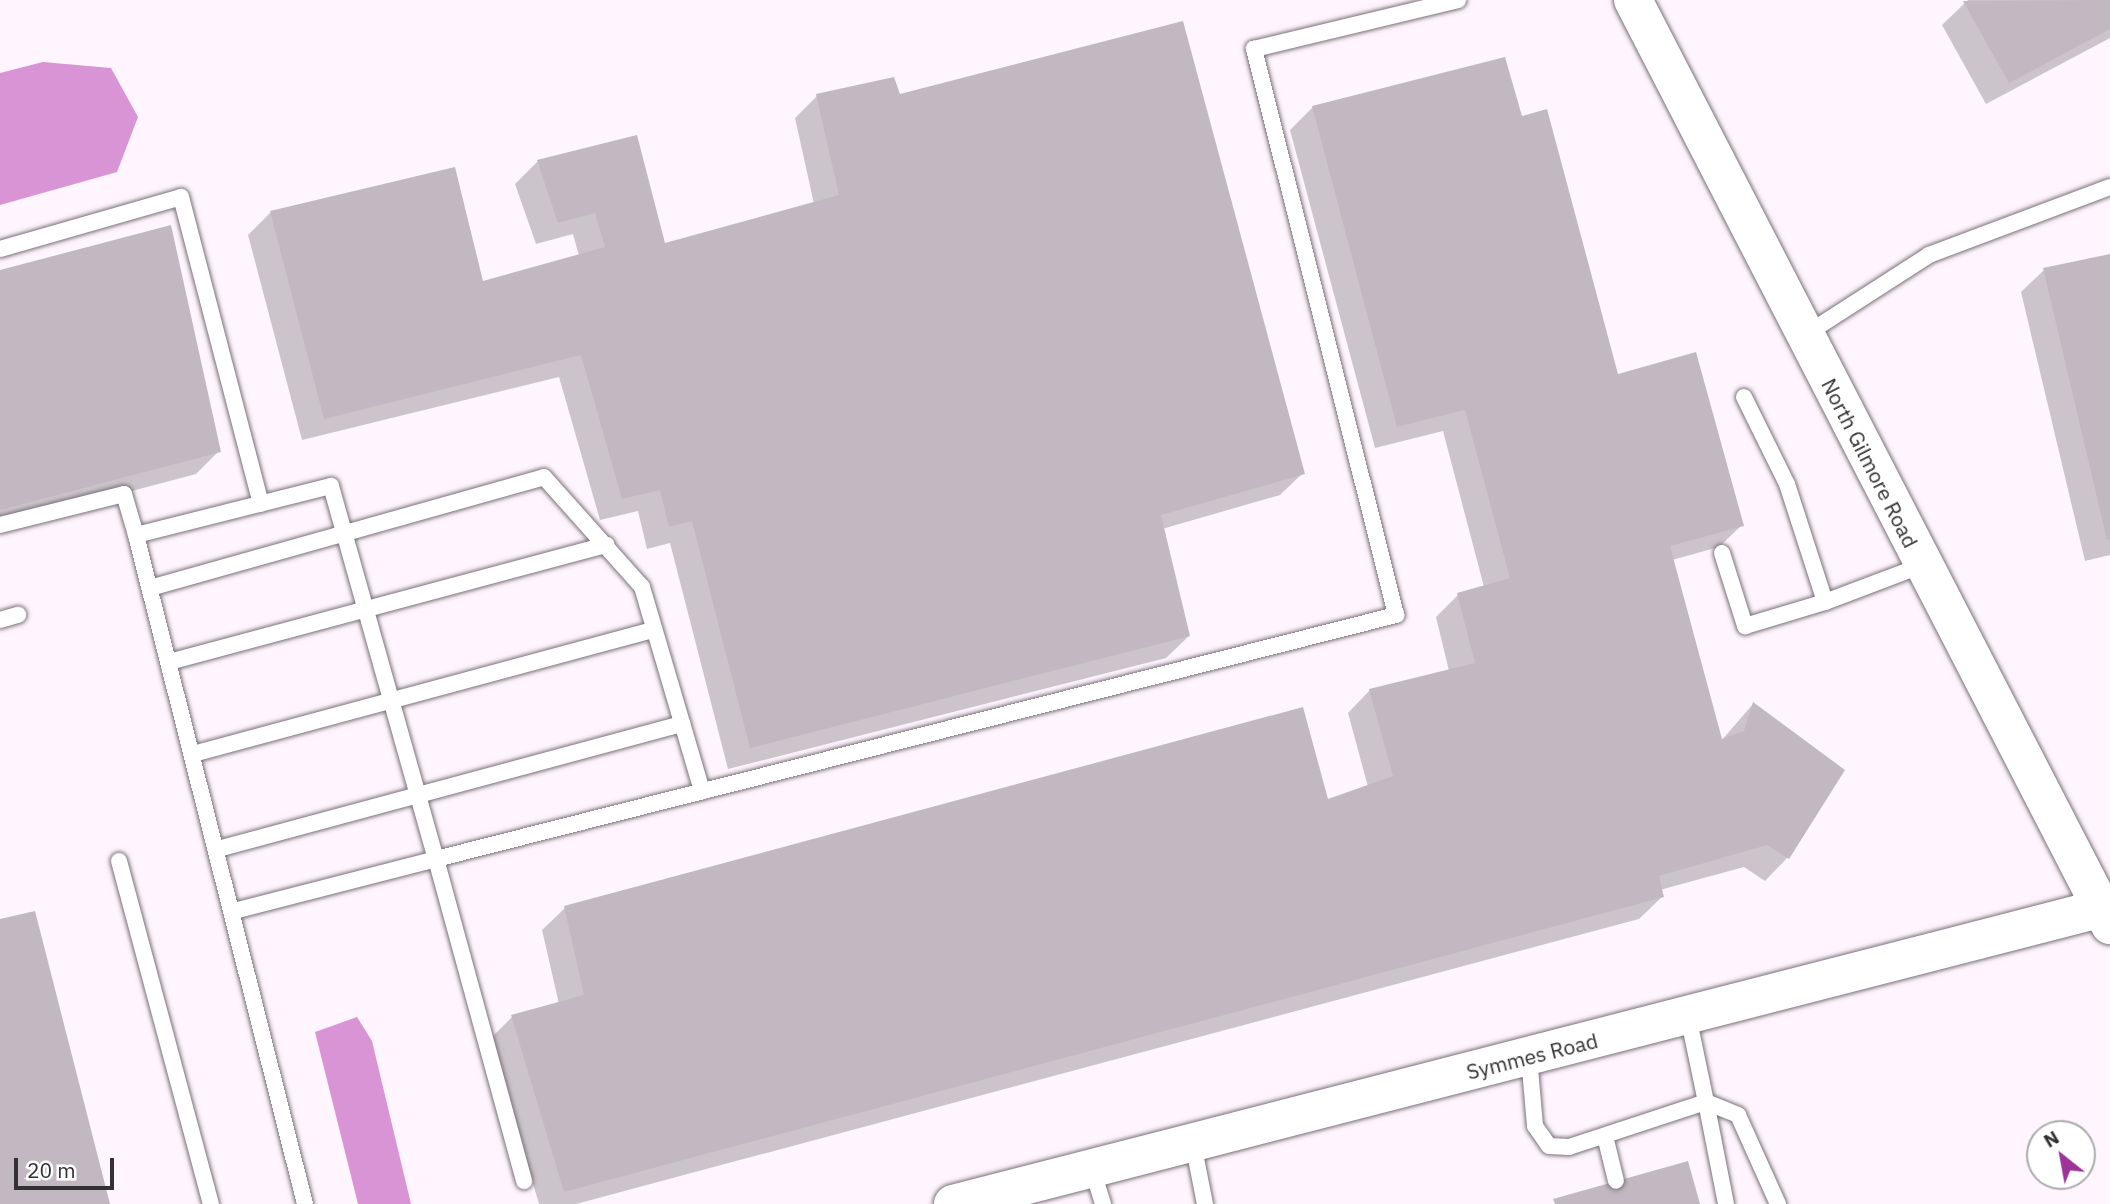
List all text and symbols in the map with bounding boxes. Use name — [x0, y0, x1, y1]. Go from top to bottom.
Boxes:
street label: North Gilmore Road — [1816, 374, 1924, 552]
street label: Symmes Road — [1464, 1028, 1600, 1084]
north arrow — [2026, 1120, 2096, 1190]
text: N — [2039, 1125, 2063, 1153]
scale bar — [18, 1144, 117, 1188]
text: 20 m — [27, 1156, 76, 1184]

